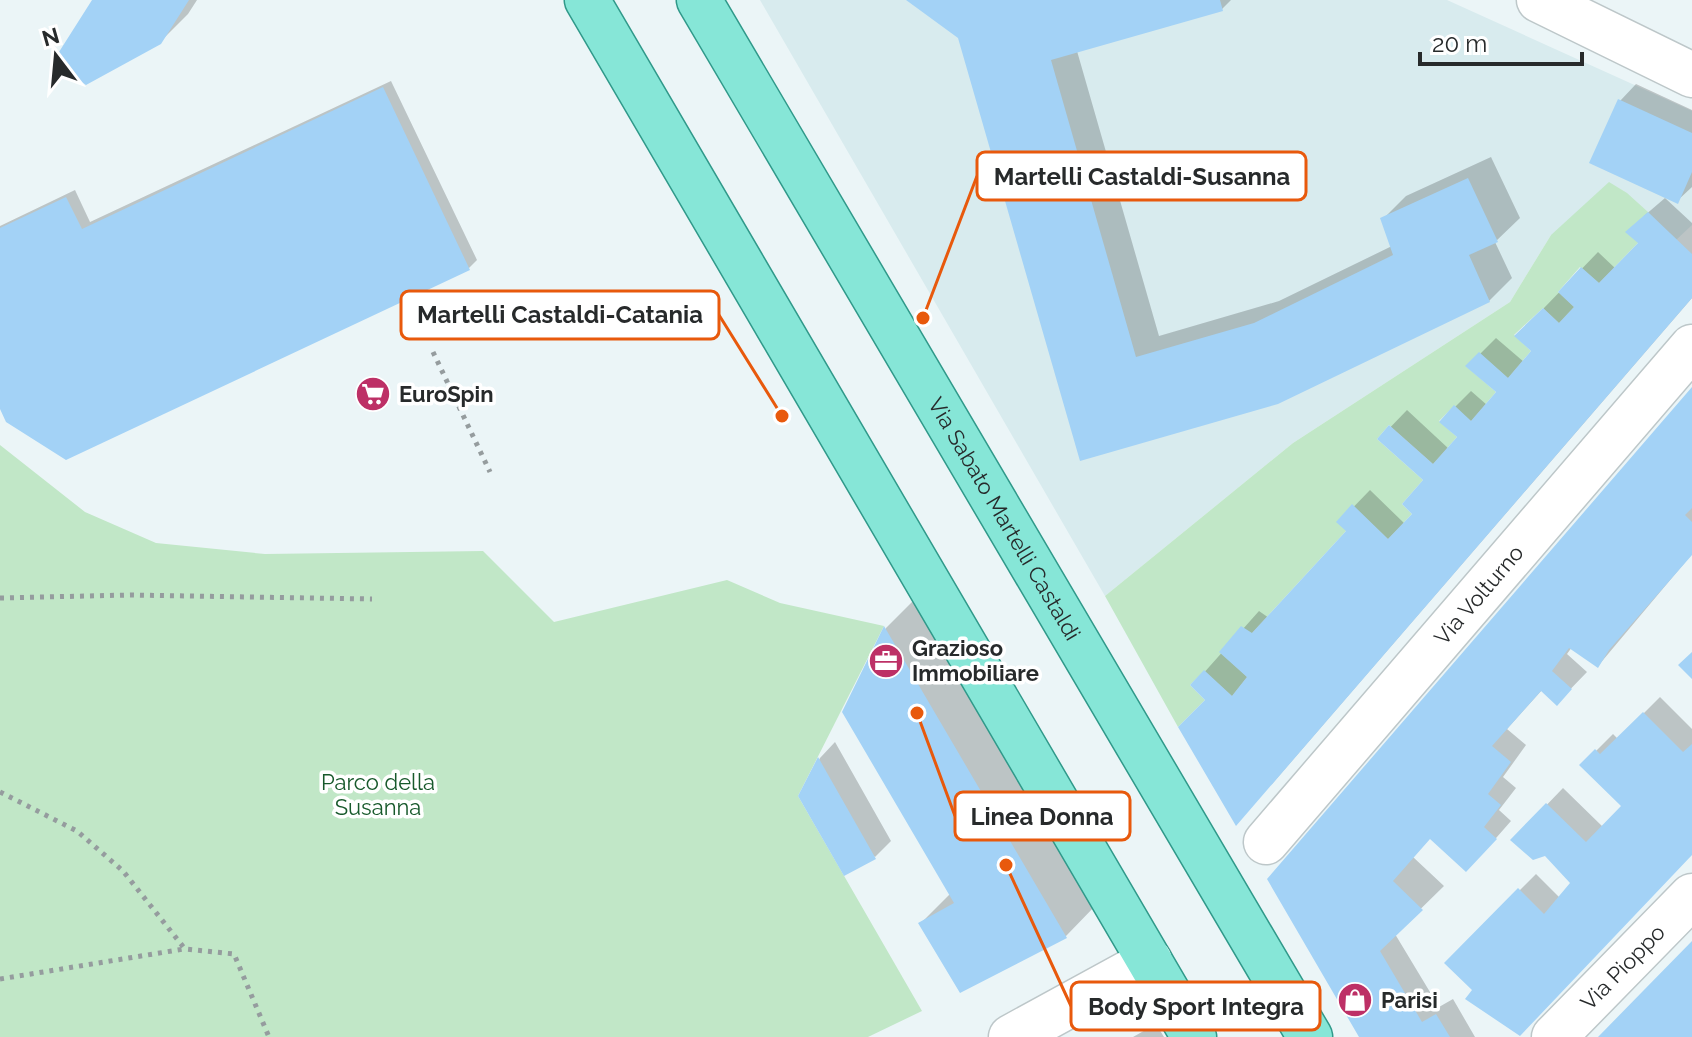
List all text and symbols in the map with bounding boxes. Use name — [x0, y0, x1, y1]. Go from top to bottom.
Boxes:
north arrow — [16, 16, 96, 96]
scale bar — [1420, 16, 1582, 66]
text: N — [39, 22, 62, 52]
text: 20 m — [1432, 29, 1487, 58]
callout: Martelli Castaldi-Susanna — [977, 152, 1306, 200]
text: Martelli Castaldi-Susanna — [994, 162, 1290, 191]
callout: Martelli Castaldi-Catania — [401, 291, 719, 339]
text: Martelli Castaldi-Catania — [417, 300, 703, 329]
supermarket icon: EuroSpin — [354, 375, 392, 413]
place label: EuroSpin — [399, 381, 493, 407]
street label: Via Sabato Martelli Castaldi — [923, 393, 1086, 645]
street label: Via Volturno — [1429, 540, 1529, 650]
place label: Grazioso Immobiliare — [912, 635, 1039, 686]
office icon: Grazioso Immobiliare — [867, 642, 905, 680]
park label: Parco della Susanna — [321, 769, 435, 820]
callout: Linea Donna — [955, 792, 1130, 840]
text: Linea Donna — [970, 802, 1114, 831]
street label: Via Pioppo — [1575, 919, 1670, 1015]
shop icon: Parisi — [1336, 981, 1374, 1019]
callout: Body Sport Integra — [1071, 982, 1320, 1030]
place label: Parisi — [1381, 987, 1438, 1013]
text: Body Sport Integra — [1088, 992, 1304, 1021]

